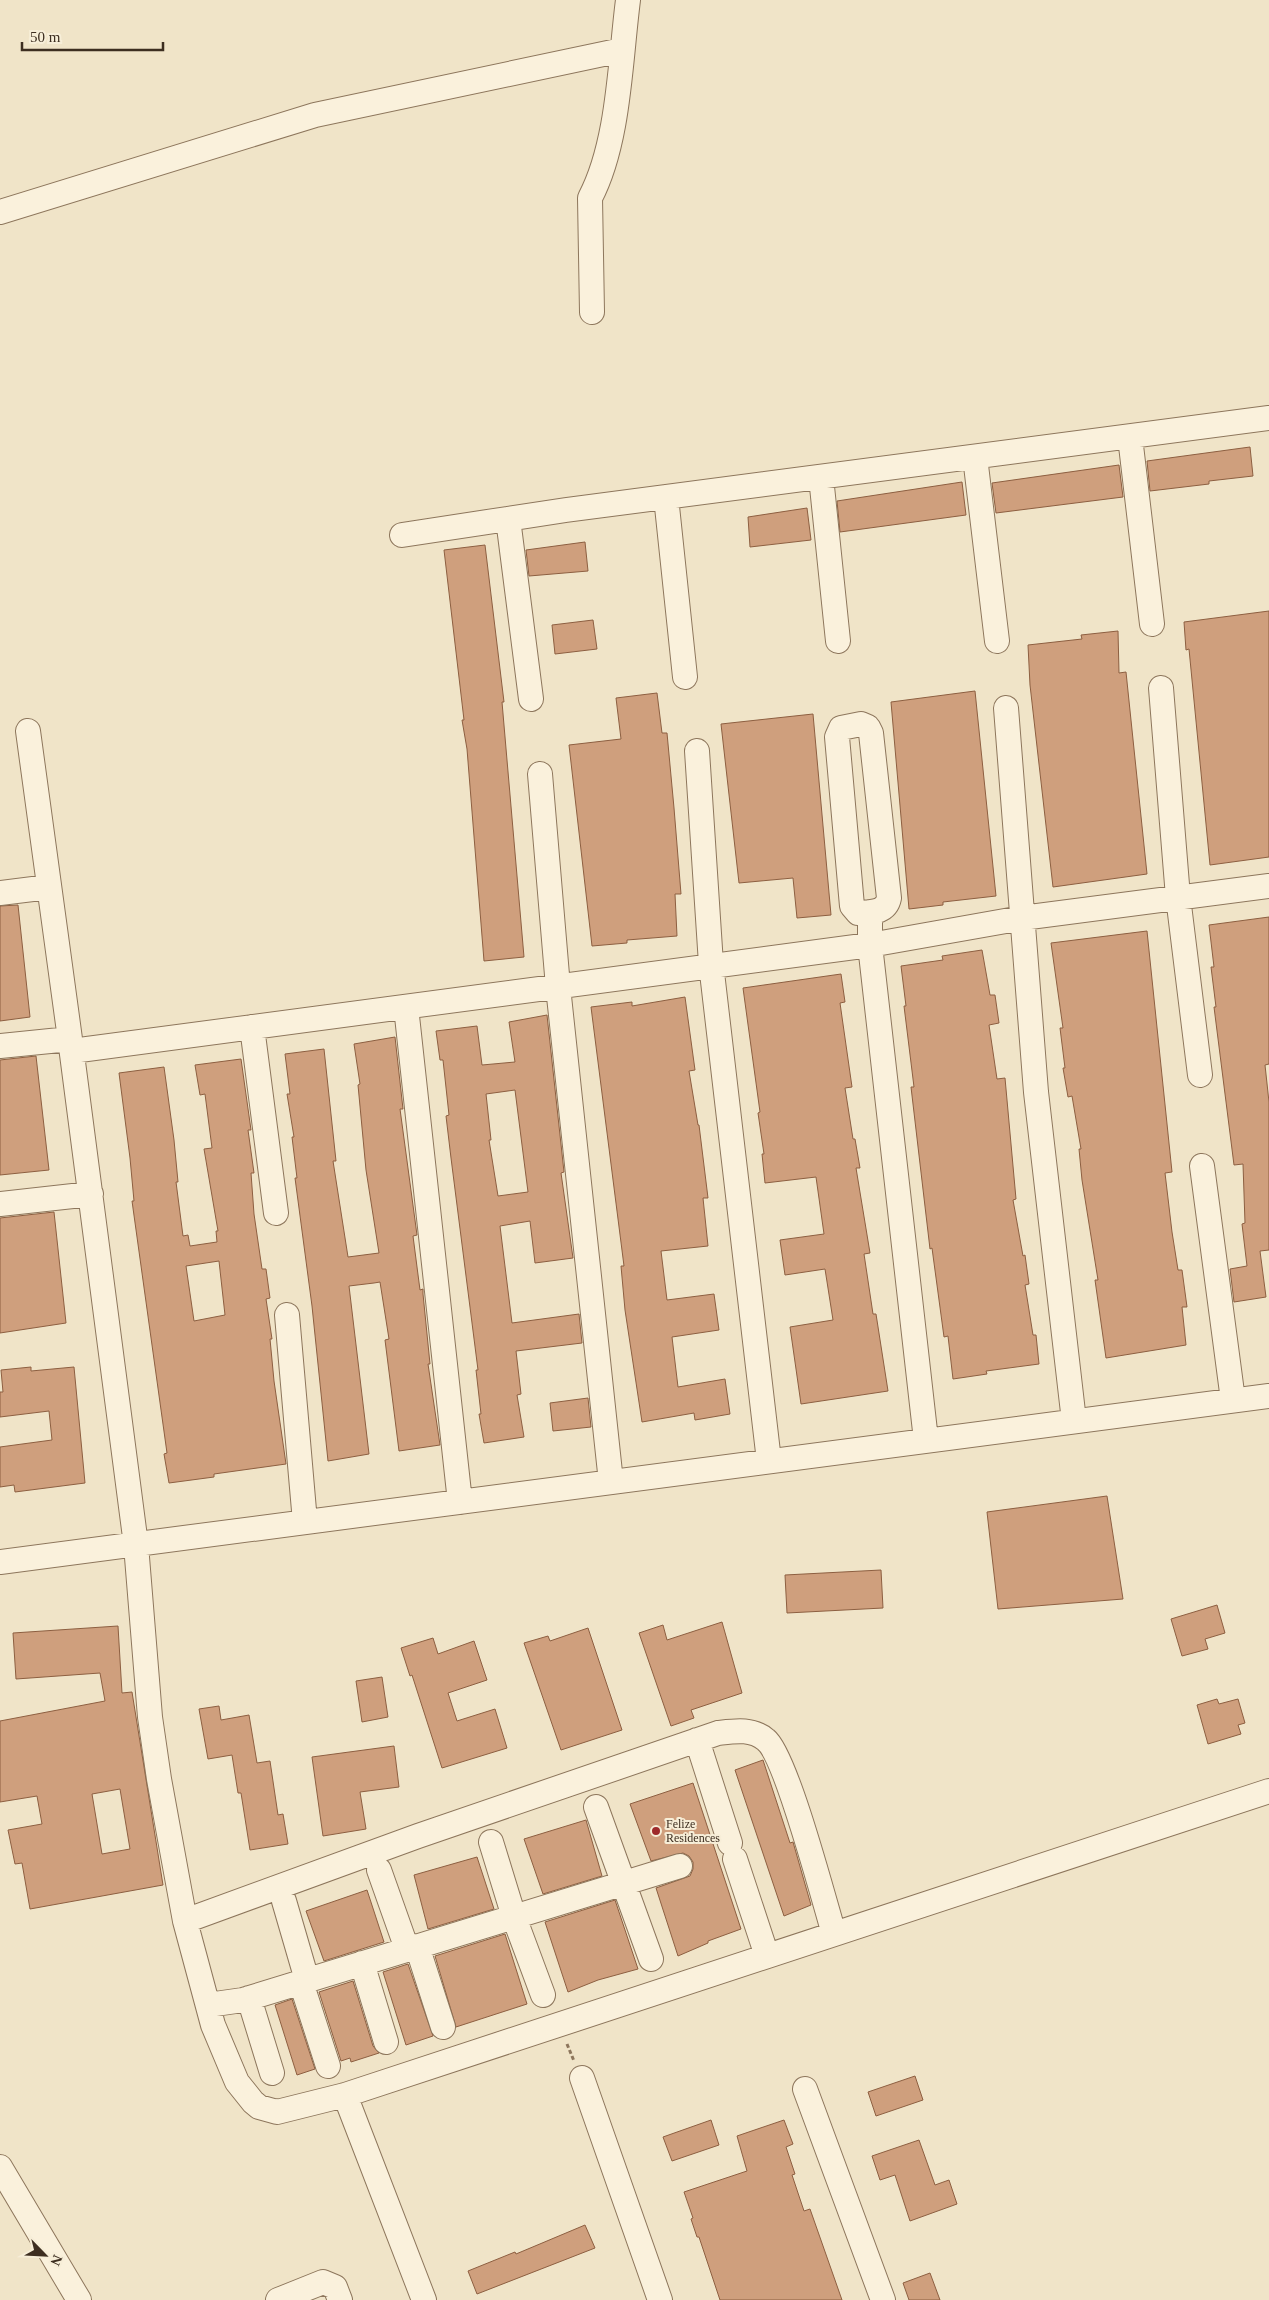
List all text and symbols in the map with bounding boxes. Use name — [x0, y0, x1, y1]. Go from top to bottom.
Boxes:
scale bar — [22, 20, 164, 52]
text: 50 m — [30, 29, 61, 45]
place label: Felize Residences — [666, 1817, 720, 1845]
marker: Felize Residences — [650, 1825, 662, 1837]
north arrow — [20, 2230, 70, 2280]
text: N — [48, 2252, 65, 2268]

